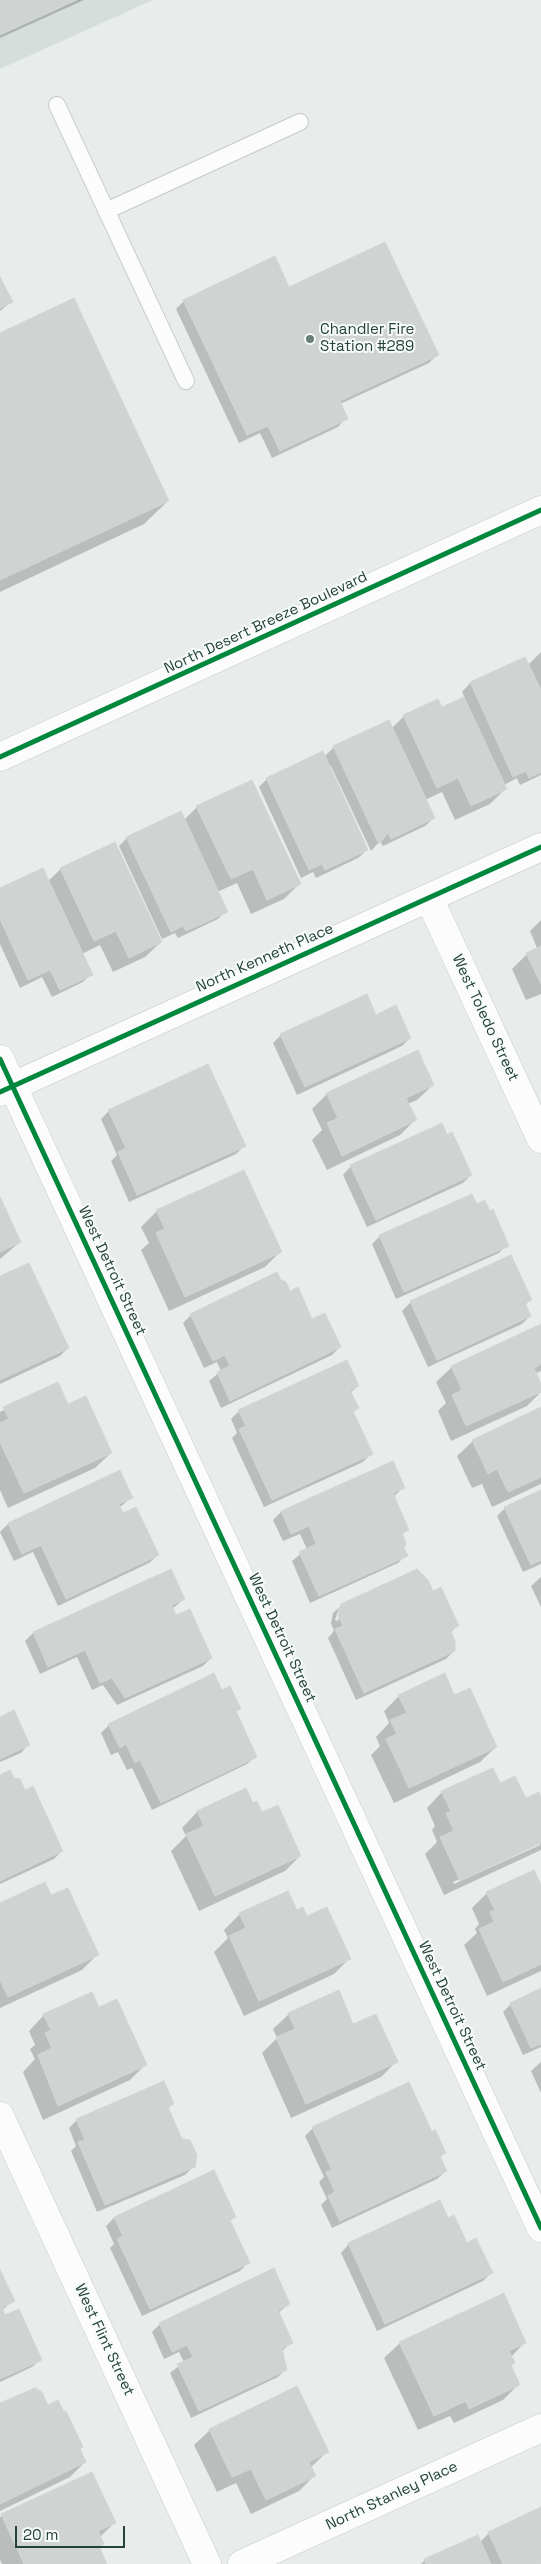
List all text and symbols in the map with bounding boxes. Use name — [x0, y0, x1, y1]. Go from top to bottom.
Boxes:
place label: Chandler Fire Station #289 — [320, 321, 414, 356]
marker: Chandler Fire Station #289 — [304, 333, 316, 345]
street label: North Desert Breeze Boulevard — [162, 568, 370, 678]
street label: North Kenneth Place — [194, 920, 336, 996]
street label: West Toledo Street — [448, 952, 522, 1084]
street label: West Detroit Street — [74, 1203, 150, 1339]
street label: West Detroit Street — [244, 1570, 320, 1706]
street label: West Detroit Street — [414, 1938, 490, 2074]
street label: West Flint Street — [70, 2281, 138, 2399]
street label: North Stanley Place — [323, 2458, 461, 2534]
scale bar — [18, 2516, 128, 2548]
text: 20 m — [23, 2525, 58, 2544]

